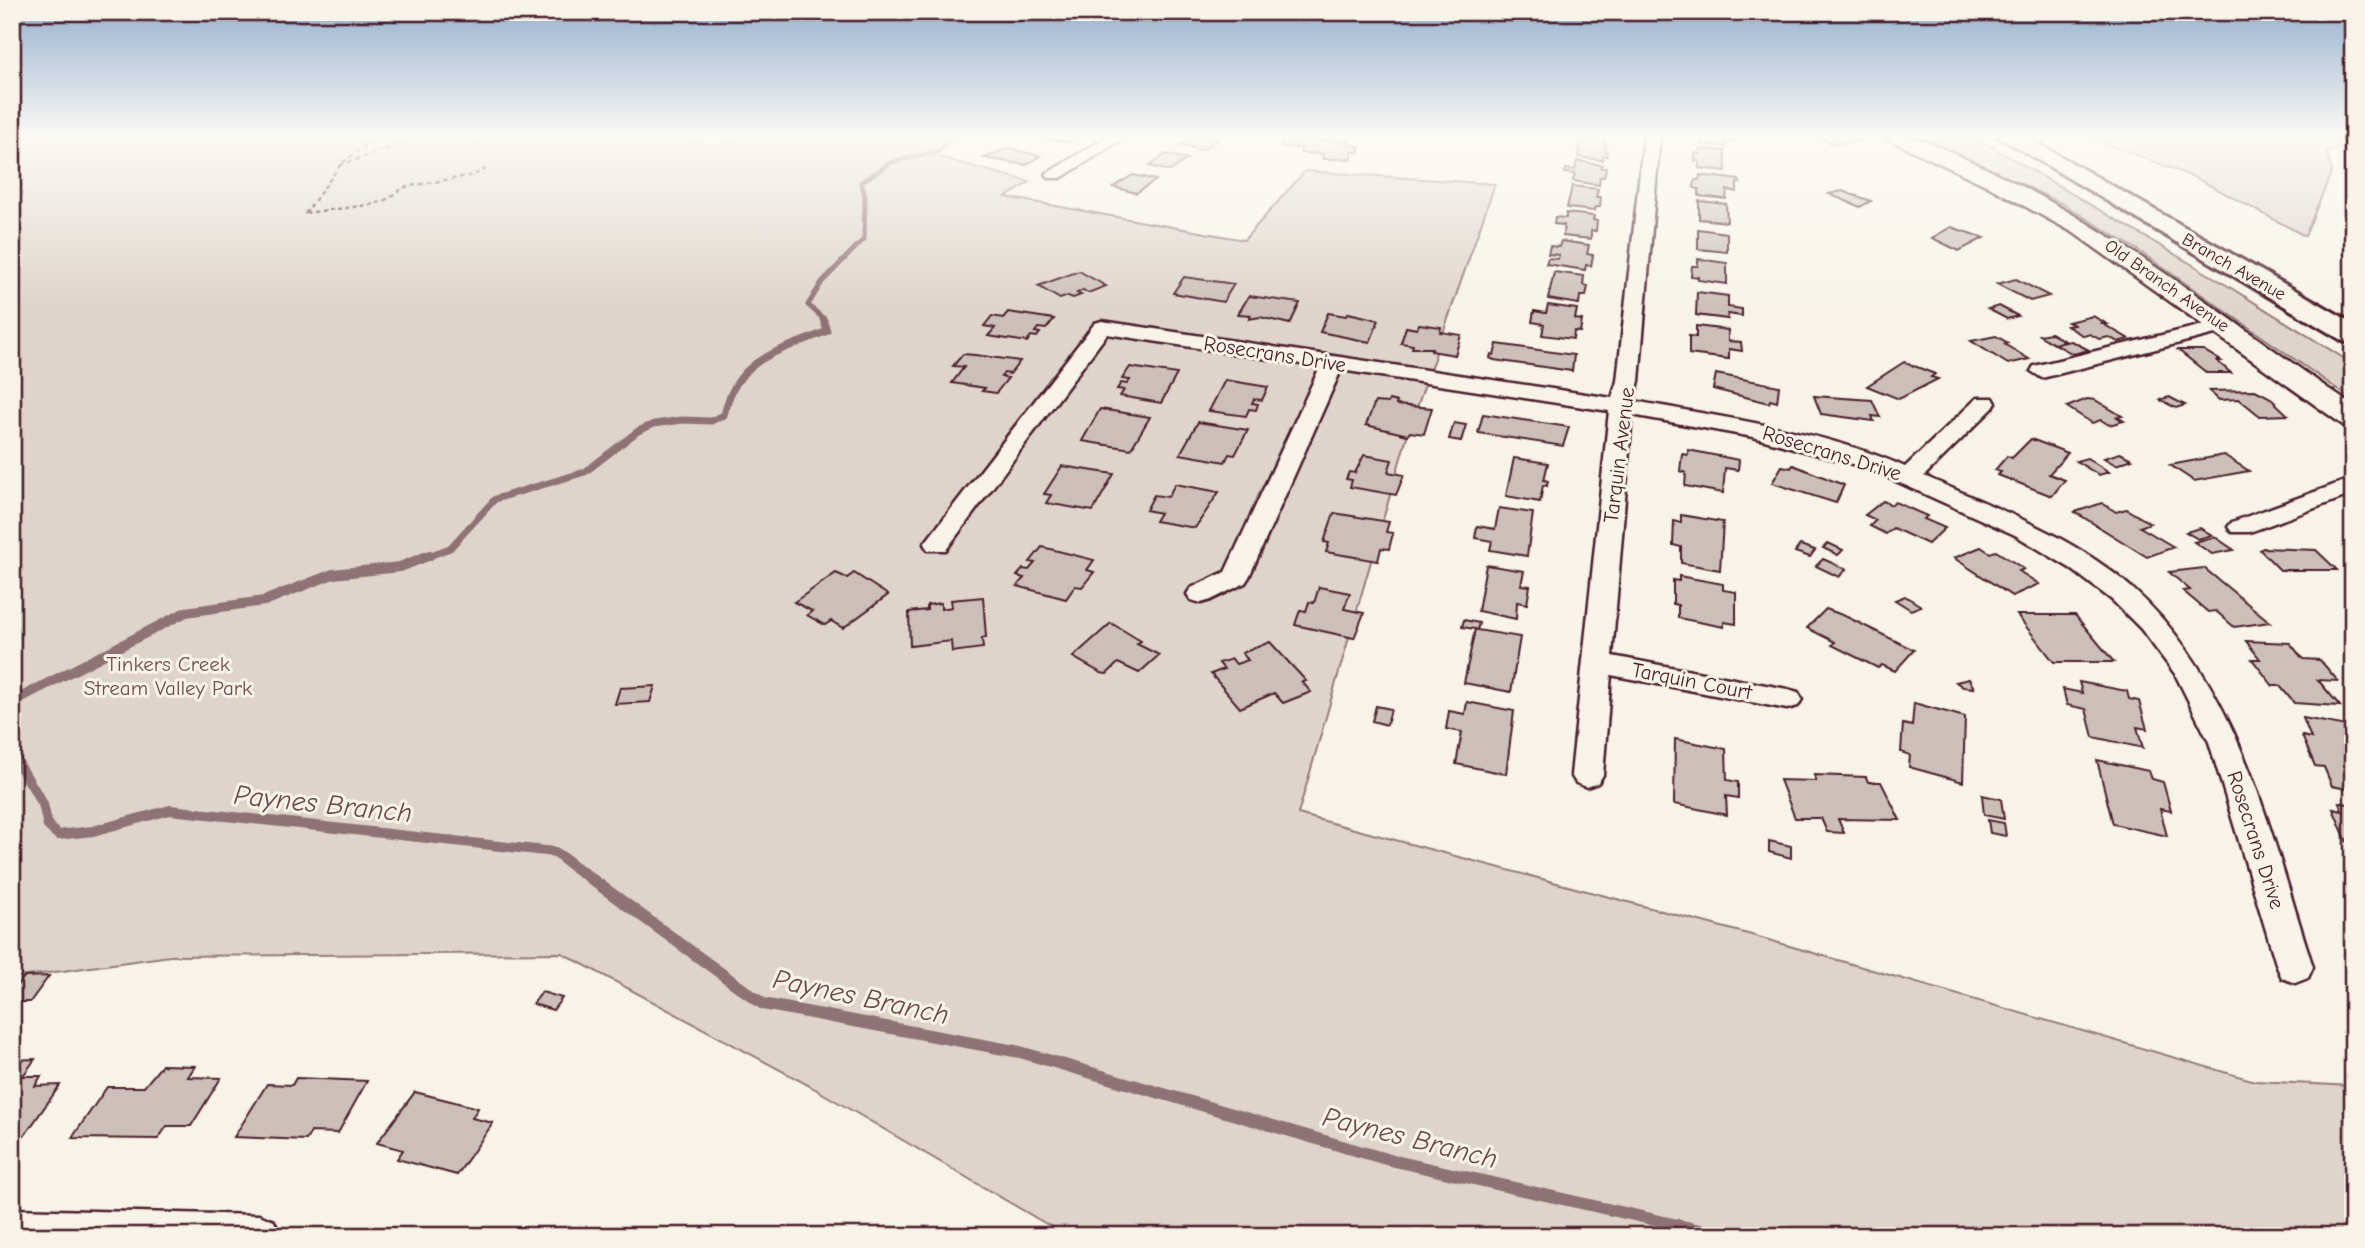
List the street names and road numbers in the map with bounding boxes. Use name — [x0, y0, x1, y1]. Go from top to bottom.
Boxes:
street label: Branch Avenue — [2178, 229, 2290, 305]
street label: Old Branch Avenue — [2101, 235, 2233, 337]
street label: Rosecrans Drive — [1202, 331, 1348, 377]
street label: Tarquin Avenue — [1599, 386, 1639, 524]
street label: Rosecrans Drive — [1760, 420, 1904, 486]
street label: Tarquin Court — [1630, 658, 1755, 705]
street label: Rosecrans Drive — [2222, 768, 2290, 912]

